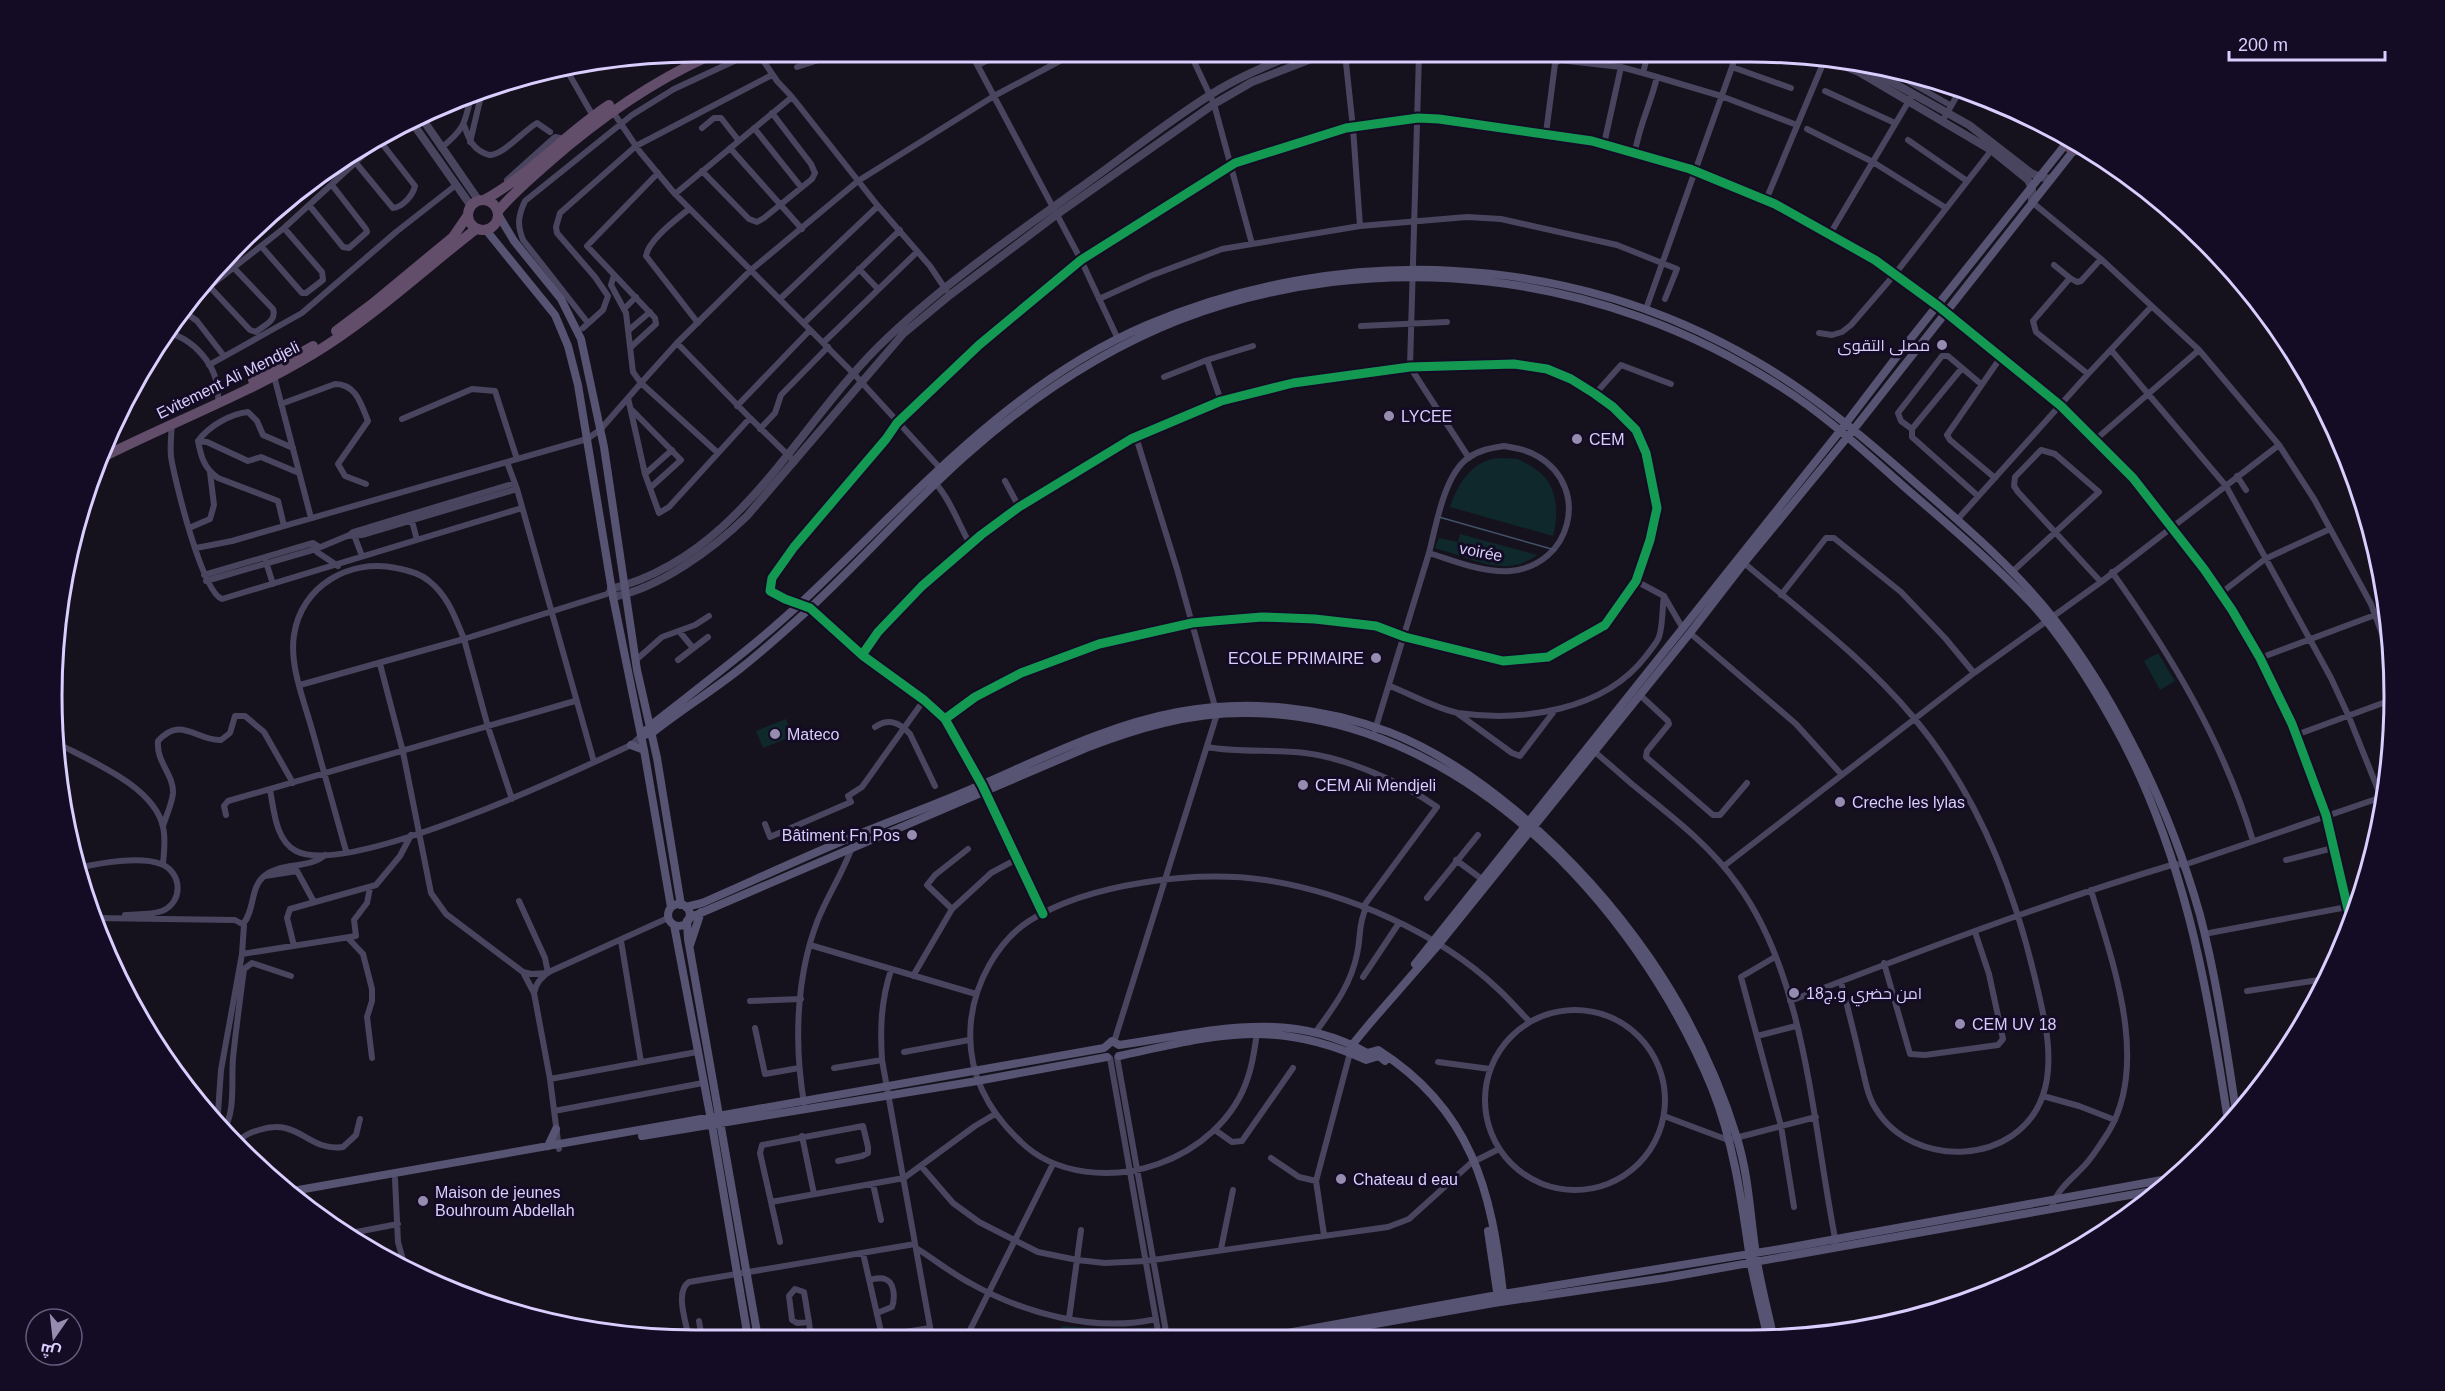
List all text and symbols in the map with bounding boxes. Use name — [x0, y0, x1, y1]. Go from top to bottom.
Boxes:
scale bar — [2229, 24, 2385, 62]
text: 200 m — [2238, 35, 2288, 55]
place label: مصلى التقوى — [1838, 337, 1930, 356]
street label: Evitement Ali Mendjeli — [154, 338, 302, 422]
marker: مصلى التقوى — [1935, 338, 1949, 352]
place label: LYCEE — [1401, 408, 1452, 425]
marker: LYCEE — [1382, 409, 1396, 423]
place label: CEM — [1589, 431, 1625, 448]
marker: CEM — [1570, 432, 1584, 446]
street label: voirée — [1458, 539, 1504, 565]
place label: ECOLE PRIMAIRE — [1228, 650, 1364, 667]
marker: ECOLE PRIMAIRE — [1369, 651, 1383, 665]
place label: Mateco — [787, 726, 840, 743]
marker: Mateco — [768, 727, 782, 741]
place label: CEM Ali Mendjeli — [1315, 777, 1436, 794]
marker: CEM Ali Mendjeli — [1296, 778, 1310, 792]
place label: Creche les lylas — [1852, 794, 1965, 811]
marker: Creche les lylas — [1833, 795, 1847, 809]
place label: Bâtiment Fn Pos — [782, 827, 900, 844]
marker: Bâtiment Fn Pos — [905, 828, 919, 842]
place label: امن حضري و.ج18 — [1806, 985, 1922, 1007]
marker: امن حضري و.ج18 — [1787, 986, 1801, 1000]
place label: CEM UV 18 — [1972, 1016, 2057, 1033]
marker: CEM UV 18 — [1953, 1017, 1967, 1031]
place label: Chateau d eau — [1353, 1171, 1458, 1188]
marker: Chateau d eau — [1334, 1172, 1348, 1186]
place label: Maison de jeunes Bouhroum Abdellah — [435, 1184, 575, 1219]
marker: Maison de jeunes Bouhroum Abdellah — [416, 1194, 430, 1208]
north arrow — [24, 1307, 84, 1367]
text: ش — [38, 1339, 63, 1362]

